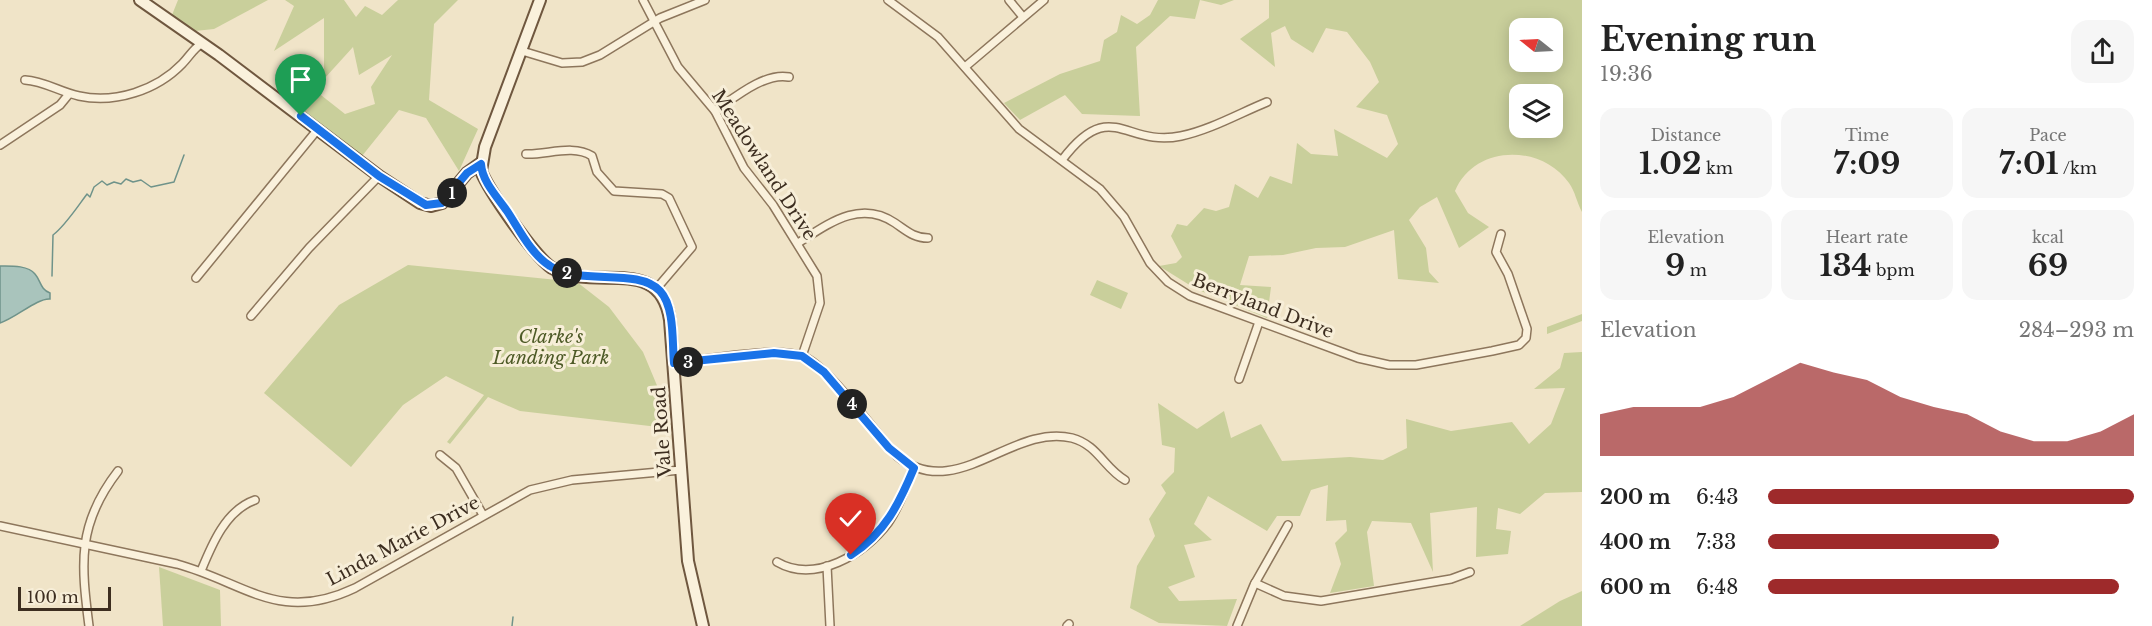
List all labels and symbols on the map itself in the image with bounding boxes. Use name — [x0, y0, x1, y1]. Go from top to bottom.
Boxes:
north arrow — [1509, 18, 1563, 72]
pin — [275, 54, 326, 116]
street label: Meadowland Drive — [707, 86, 821, 244]
pin: 1 — [437, 178, 467, 208]
pin: 2 — [552, 258, 582, 288]
street label: Berryland Drive — [1189, 269, 1337, 343]
park label: Clarke's Landing Park — [492, 326, 609, 369]
pin: 3 — [673, 347, 703, 377]
street label: Vale Road — [648, 386, 676, 479]
pin: 4 — [837, 389, 867, 419]
street label: Linda Marie Drive — [323, 491, 483, 591]
pin — [825, 493, 876, 555]
scale bar — [18, 584, 111, 612]

